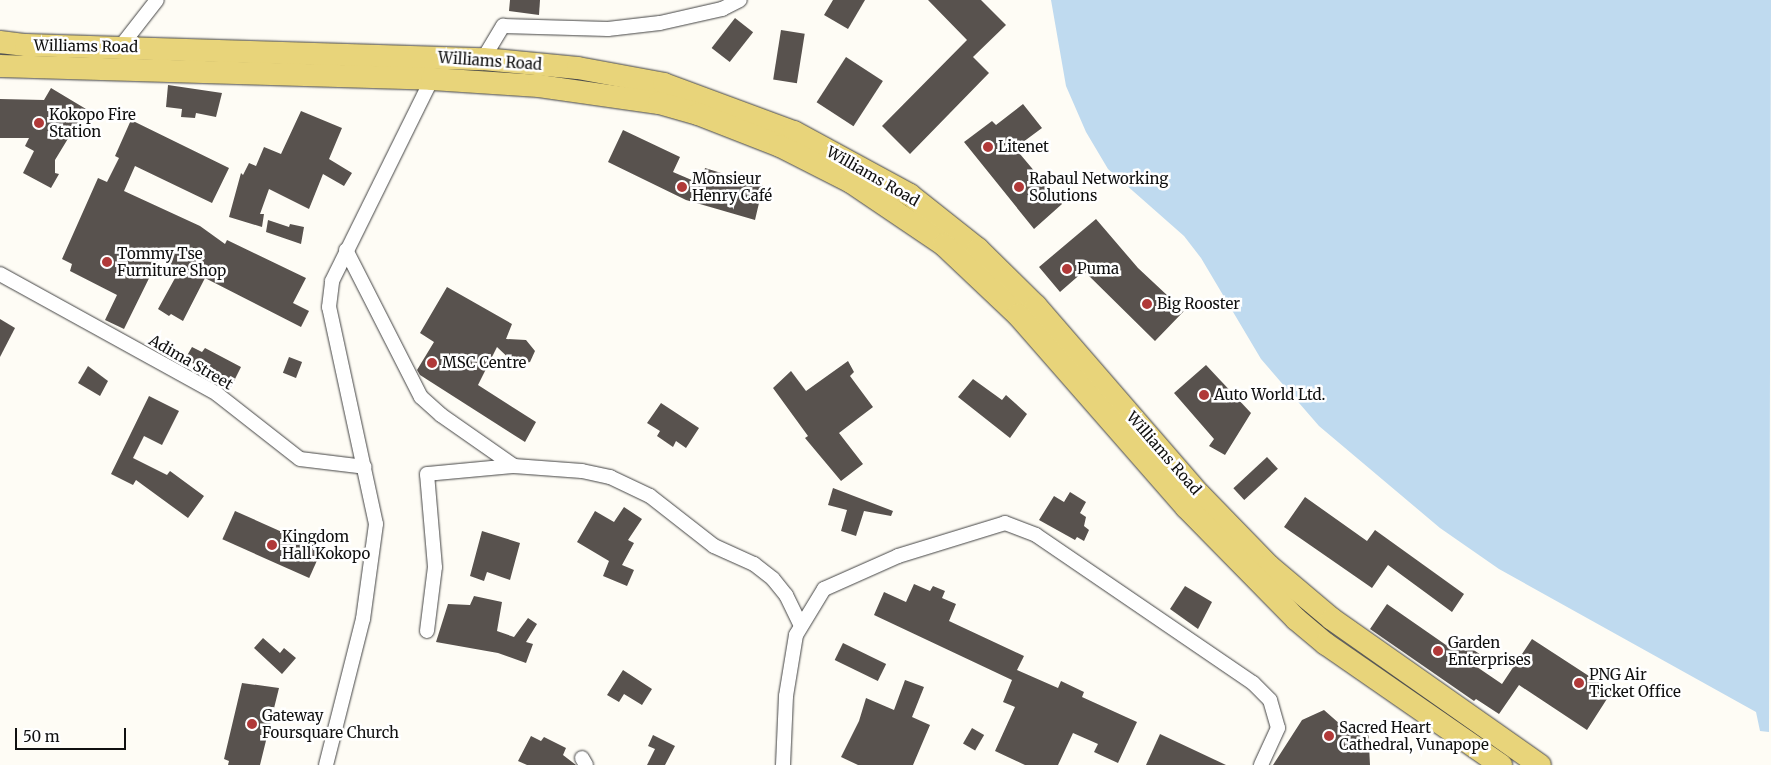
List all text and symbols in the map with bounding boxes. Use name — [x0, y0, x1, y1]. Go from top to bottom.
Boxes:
street label: Williams Road — [34, 36, 138, 56]
street label: Williams Road — [437, 48, 543, 74]
place label: Kokopo Fire Station — [49, 105, 136, 140]
marker: Kokopo Fire Station — [33, 117, 45, 129]
place label: Litenet — [998, 138, 1049, 156]
marker: Litenet — [982, 141, 994, 153]
street label: Williams Road — [823, 142, 923, 210]
place label: Monsieur Henry Café — [692, 169, 772, 204]
place label: Rabaul Networking Solutions — [1029, 169, 1168, 204]
marker: Monsieur Henry Café — [676, 181, 688, 193]
marker: Rabaul Networking Solutions — [1013, 181, 1025, 193]
place label: Tommy Tse Furniture Shop — [117, 244, 226, 279]
marker: Tommy Tse Furniture Shop — [101, 256, 113, 268]
place label: Puma — [1077, 260, 1119, 278]
marker: Puma — [1061, 263, 1073, 275]
place label: Big Rooster — [1157, 295, 1240, 313]
marker: Big Rooster — [1141, 298, 1153, 310]
street label: Adima Street — [146, 331, 236, 393]
place label: MSC Centre — [442, 354, 526, 372]
marker: MSC Centre — [426, 357, 438, 369]
place label: Auto World Ltd. — [1214, 386, 1325, 404]
marker: Auto World Ltd. — [1198, 389, 1210, 401]
street label: Williams Road — [1123, 408, 1205, 498]
place label: Kingdom Hall Kokopo — [282, 527, 370, 562]
marker: Kingdom Hall Kokopo — [266, 539, 278, 551]
place label: Garden Enterprises — [1448, 633, 1531, 668]
marker: Garden Enterprises — [1432, 645, 1444, 657]
place label: PNG Air Ticket Office — [1589, 665, 1681, 700]
marker: PNG Air Ticket Office — [1573, 677, 1585, 689]
place label: Gateway Foursquare Church — [262, 706, 399, 741]
scale bar — [18, 718, 129, 750]
marker: Gateway Foursquare Church — [246, 718, 258, 730]
place label: Sacred Heart Cathedral, Vunapope — [1339, 718, 1489, 753]
text: 50 m — [23, 727, 60, 746]
marker: Sacred Heart Cathedral, Vunapope — [1323, 730, 1335, 742]

